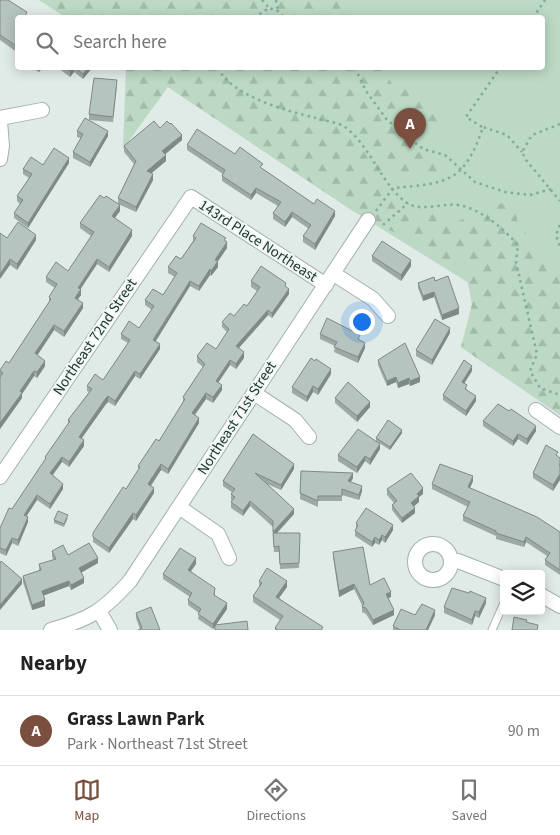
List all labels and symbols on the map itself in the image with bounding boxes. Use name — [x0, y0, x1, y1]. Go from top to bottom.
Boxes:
pin: A — [394, 108, 426, 149]
street label: 143rd Place Northeast — [195, 195, 321, 287]
street label: Northeast 72nd Street — [48, 274, 142, 400]
your location — [349, 309, 375, 335]
street label: Northeast 71st Street — [192, 357, 282, 479]

